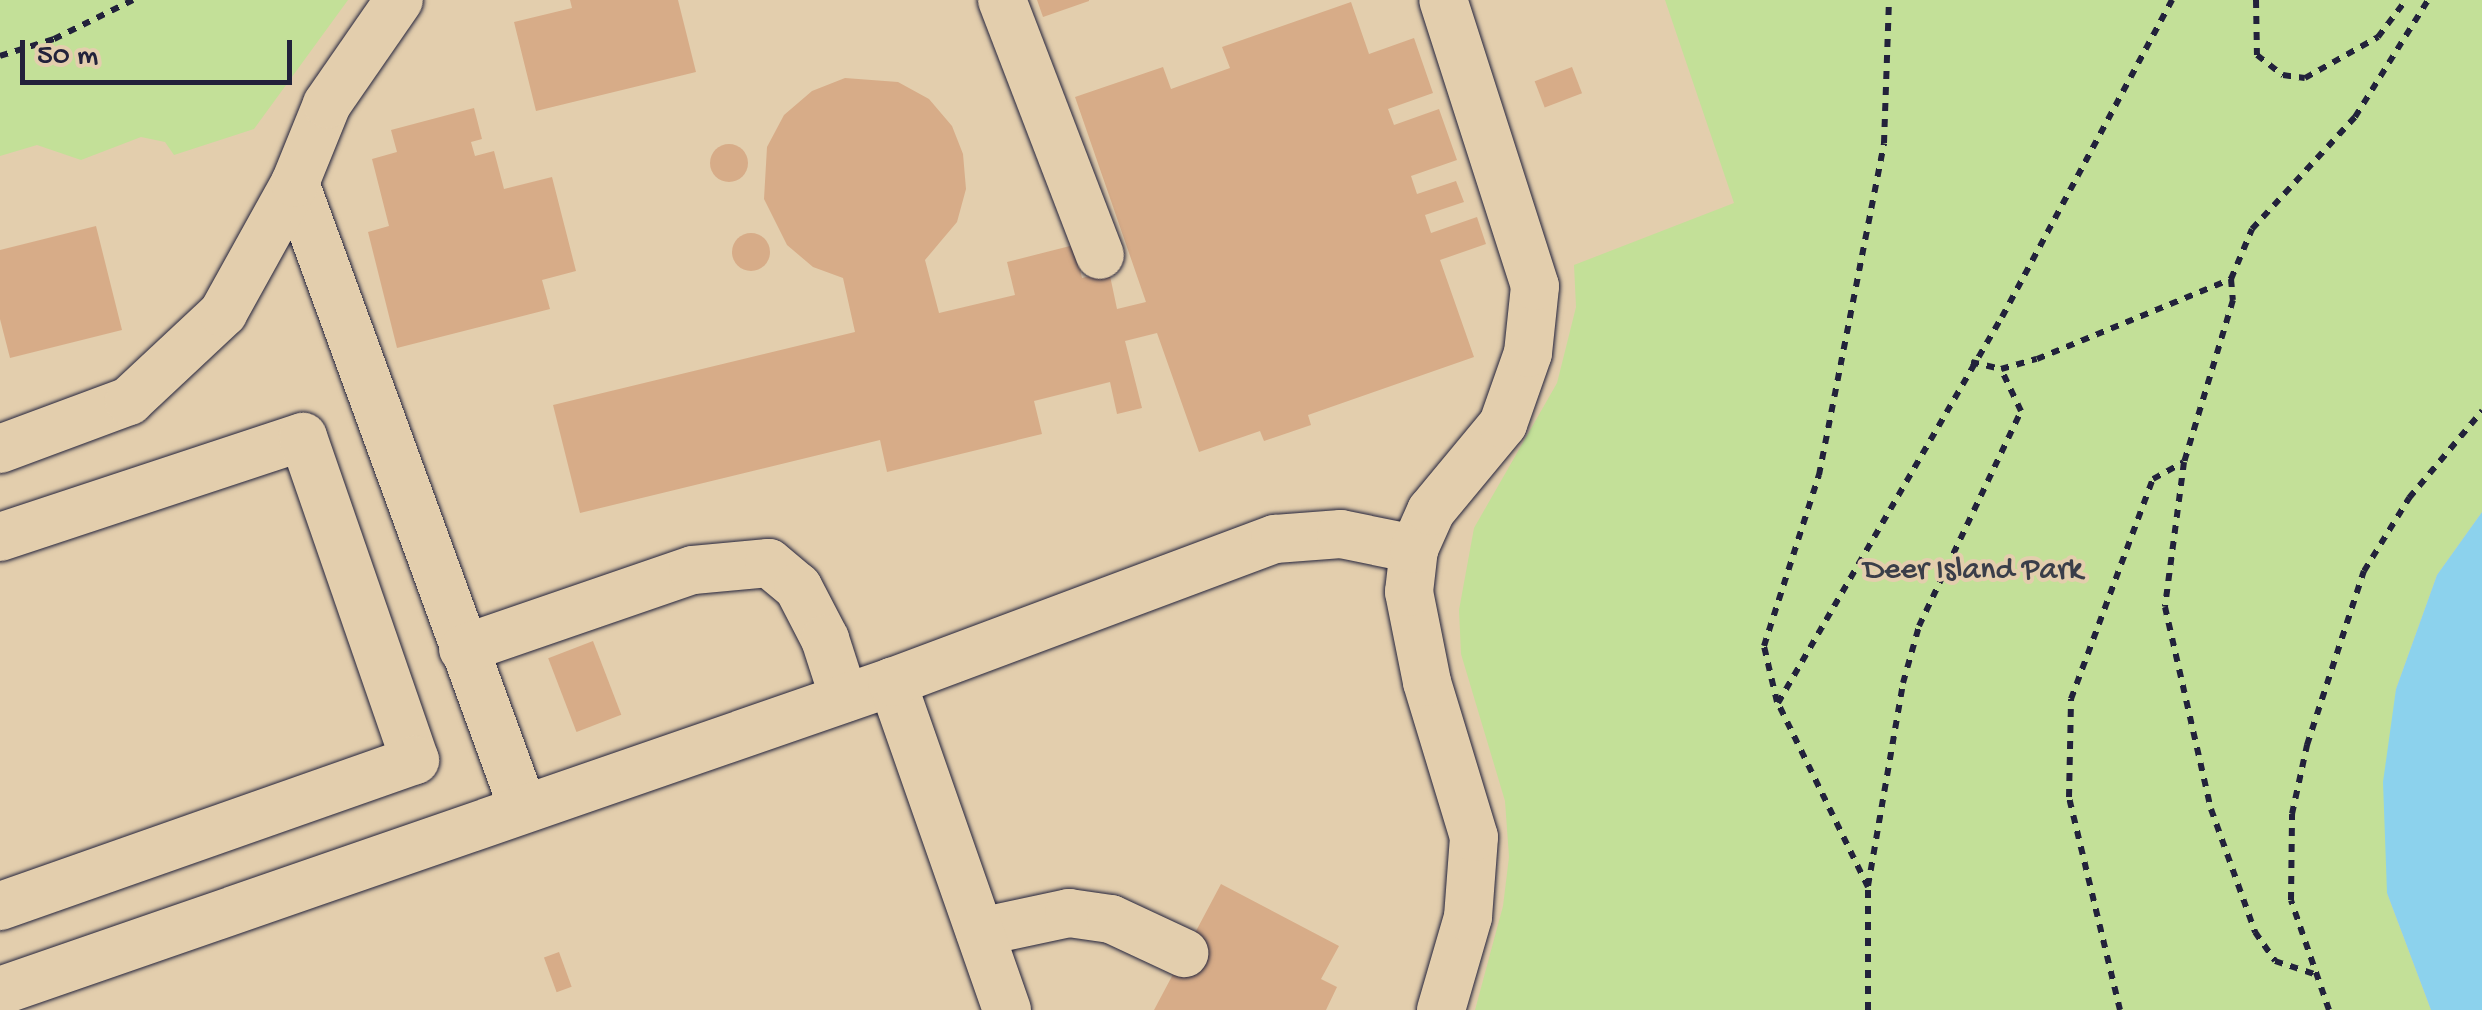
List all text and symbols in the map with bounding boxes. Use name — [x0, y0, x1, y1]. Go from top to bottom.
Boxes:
scale bar — [25, 20, 298, 82]
text: 50 m — [37, 40, 98, 75]
park label: Deer Island Park — [1863, 552, 2083, 590]

